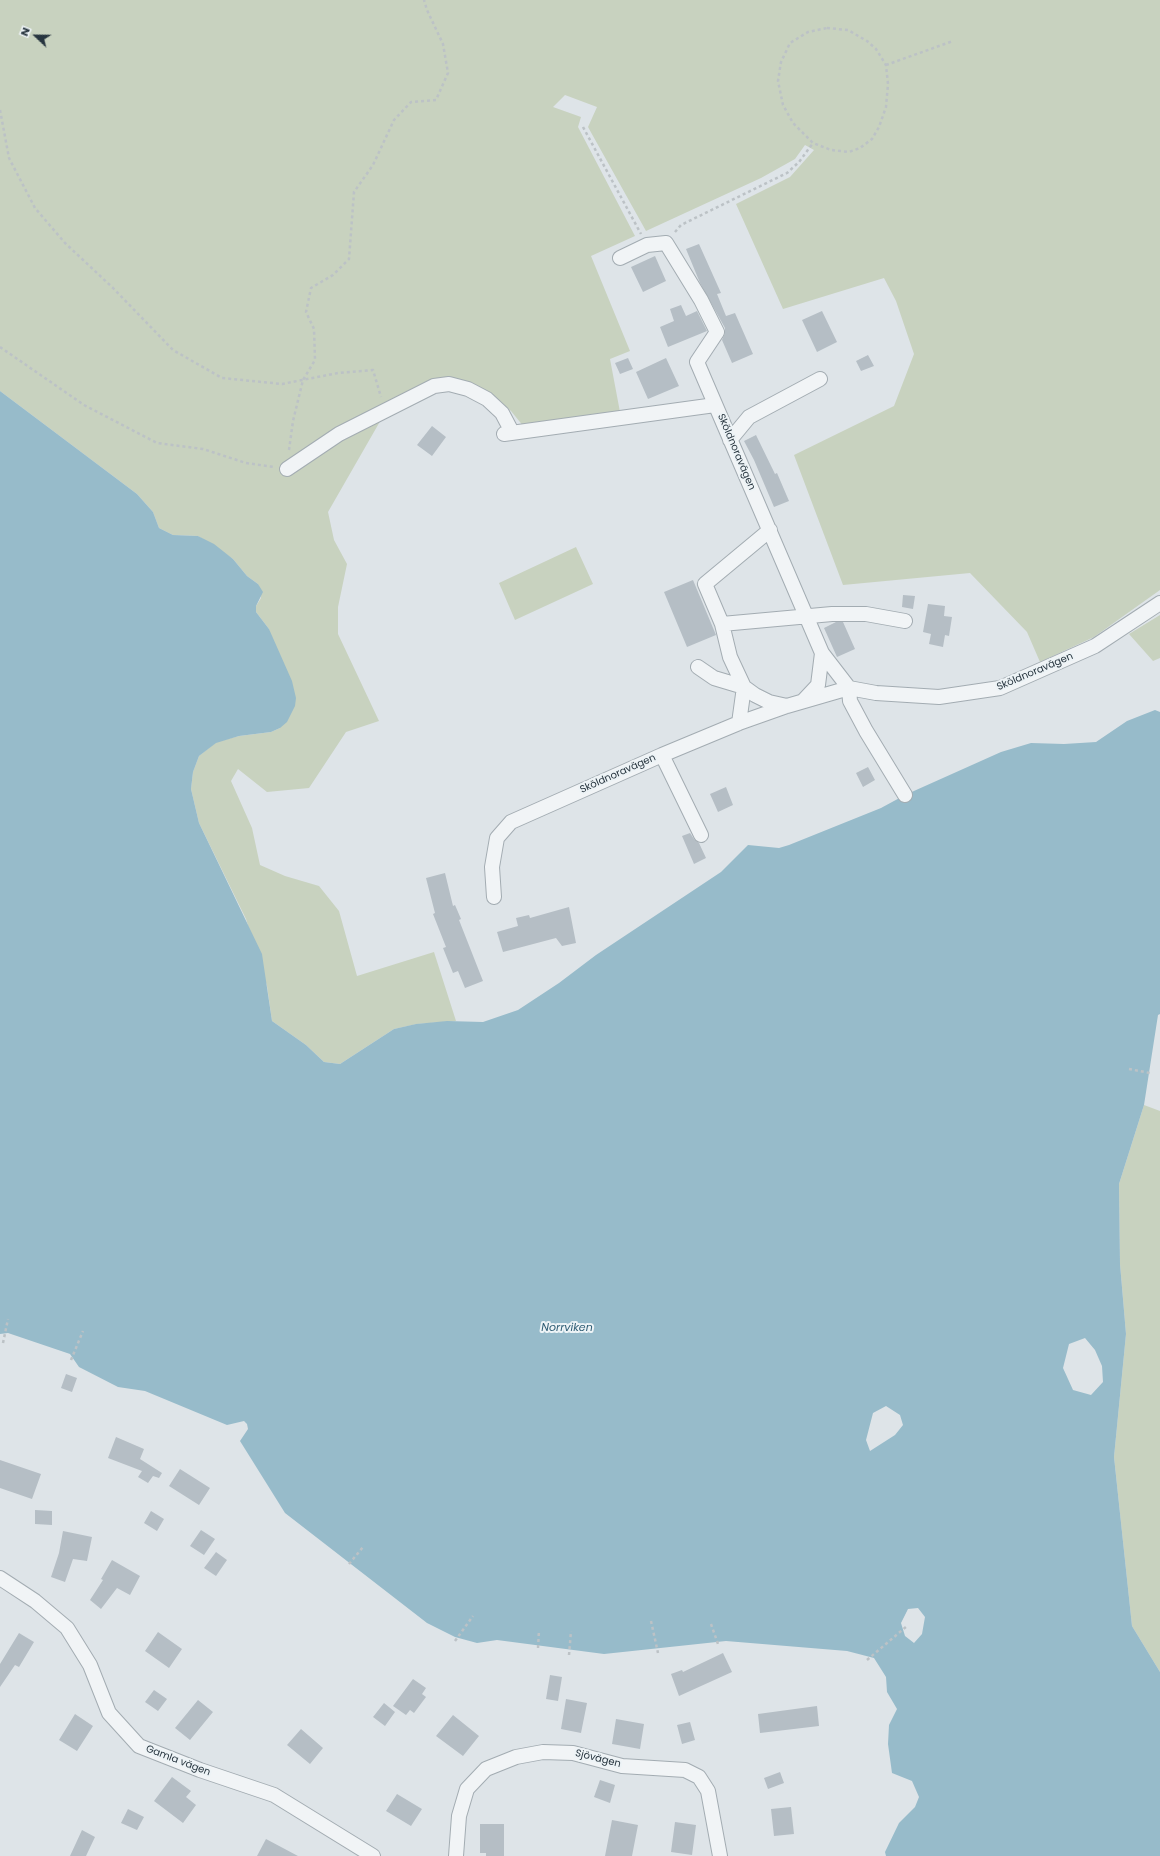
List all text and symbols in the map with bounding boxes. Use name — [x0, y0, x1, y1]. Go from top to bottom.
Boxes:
north arrow — [16, 16, 56, 56]
text: N — [16, 25, 34, 38]
street label: Sköldnoravägen — [715, 412, 757, 492]
street label: Sköldnoravägen — [995, 651, 1075, 693]
street label: Sköldnoravägen — [578, 752, 658, 796]
water label: Norrviken — [541, 1321, 593, 1335]
street label: Gamla vägen — [144, 1743, 212, 1779]
street label: Sjövägen — [574, 1748, 622, 1770]

